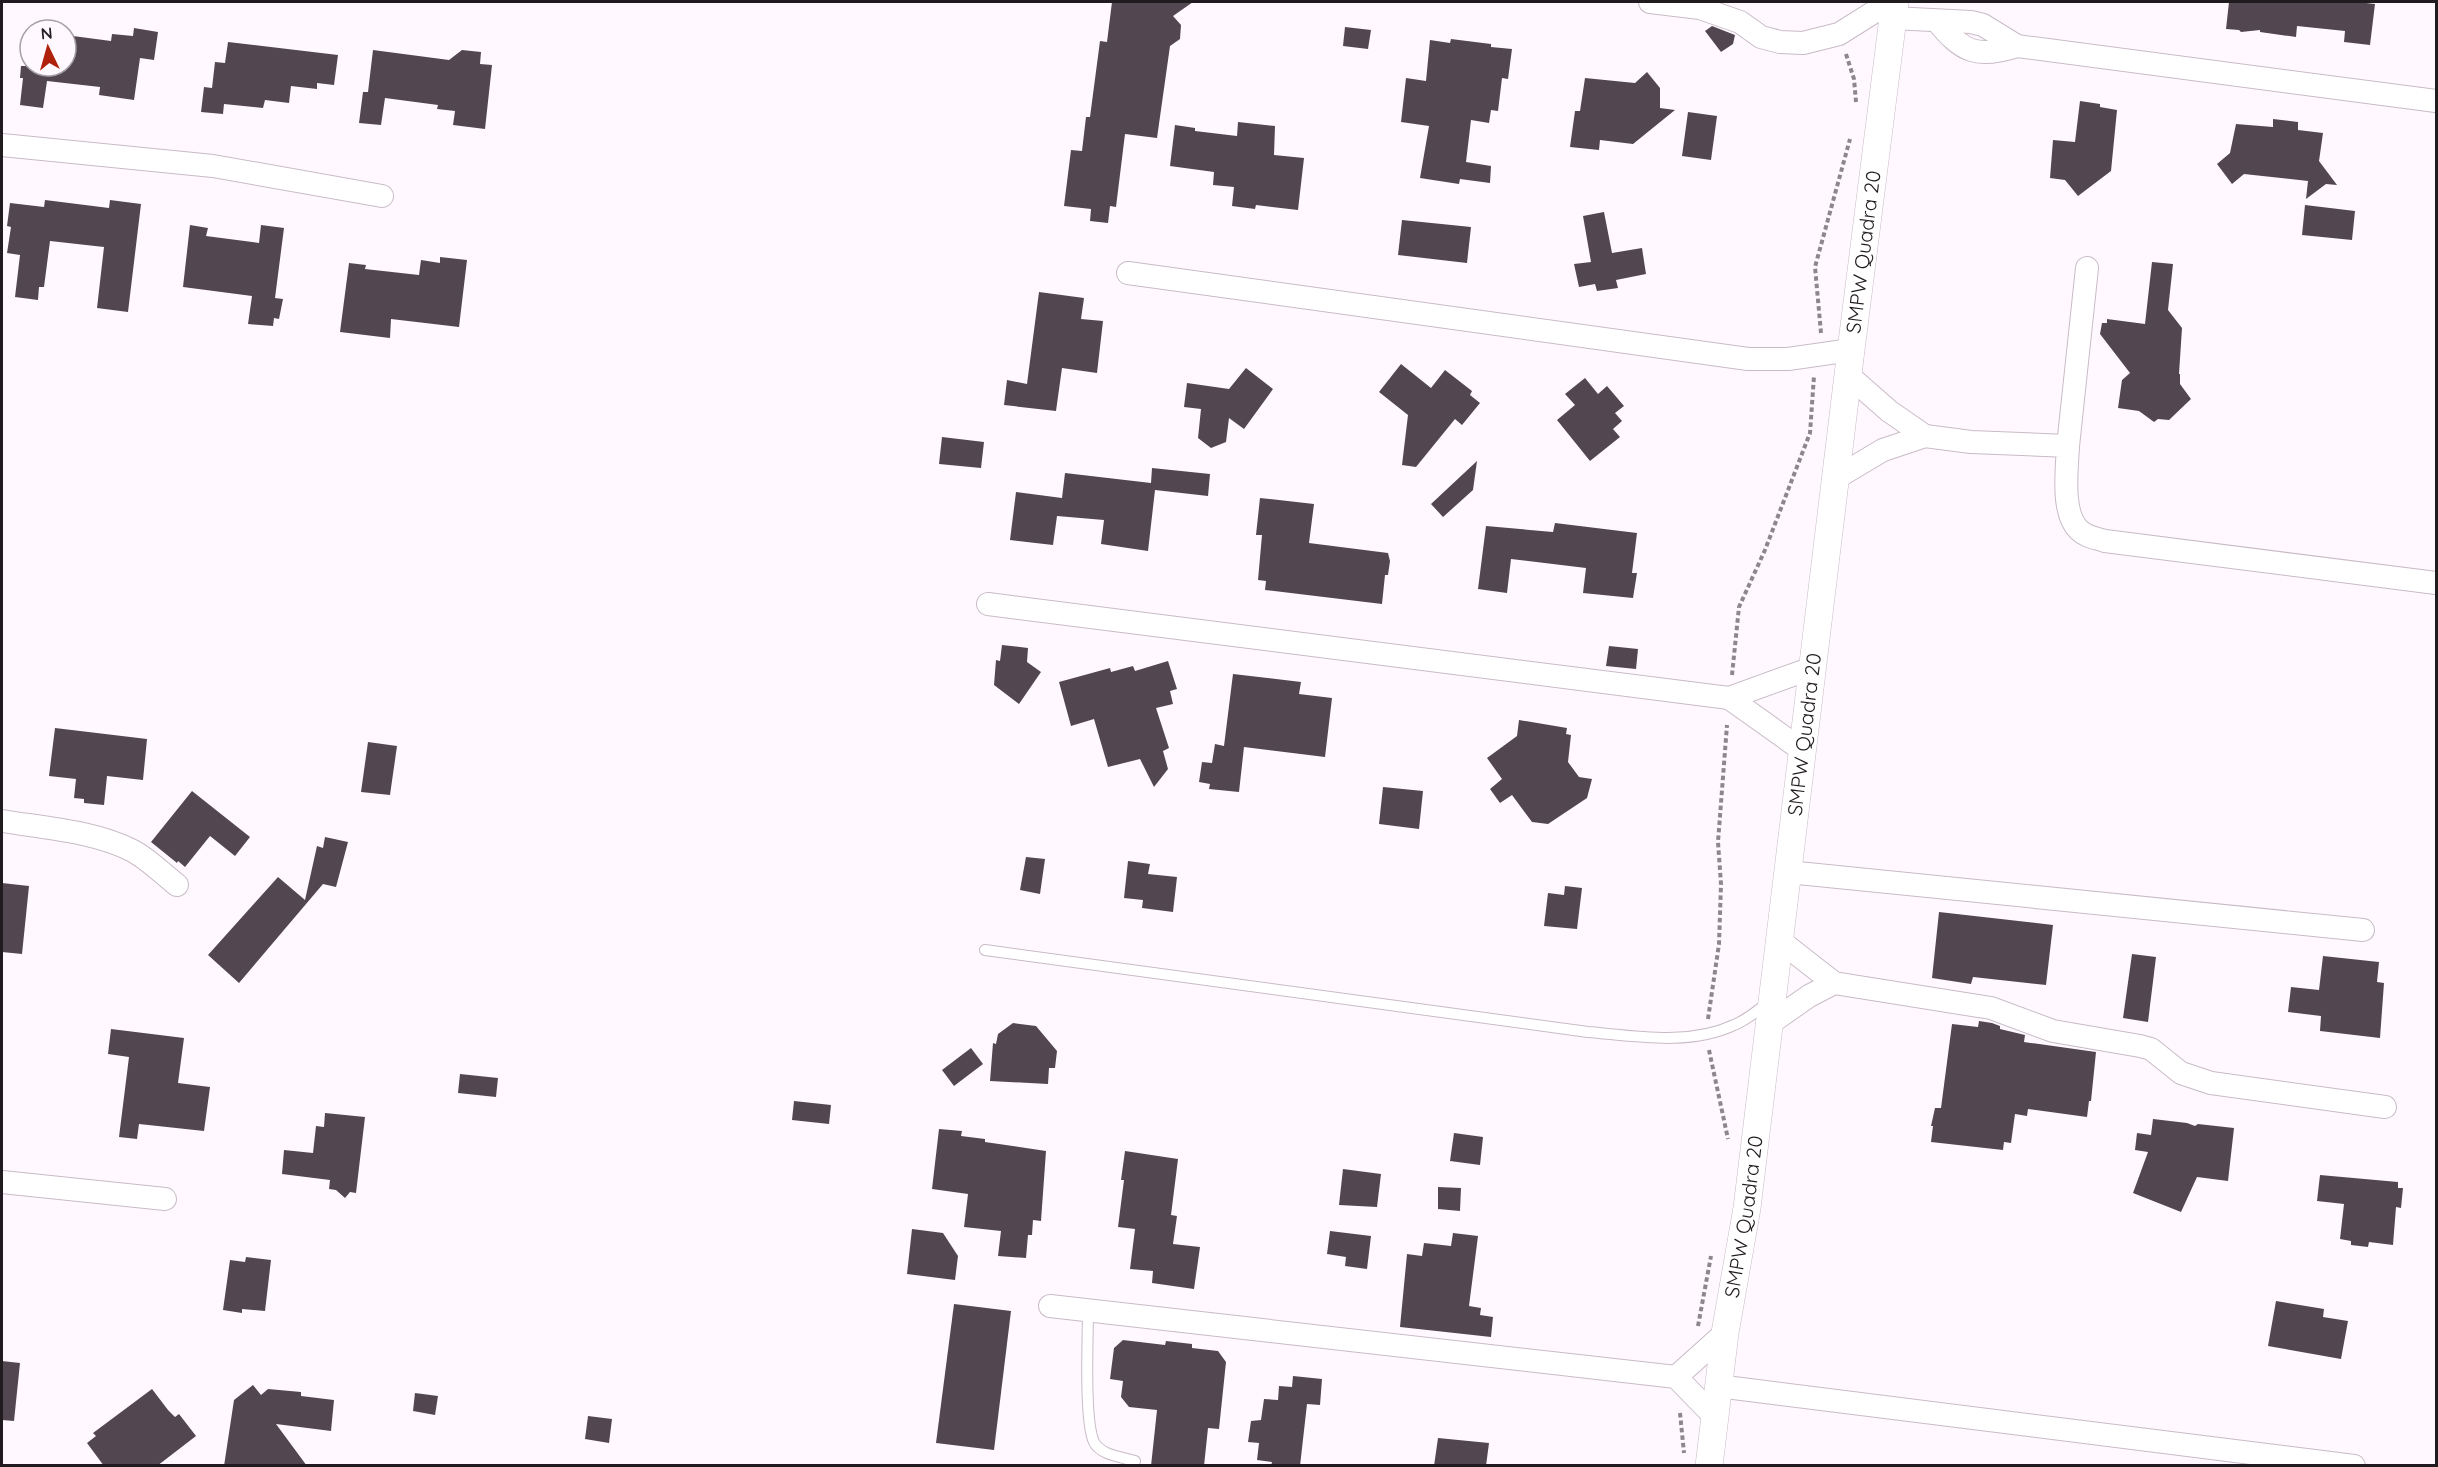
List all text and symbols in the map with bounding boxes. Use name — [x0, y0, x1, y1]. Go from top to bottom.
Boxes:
north arrow — [18, 18, 78, 78]
text: N — [40, 23, 53, 44]
street label: SMPW Quadra 20 — [1840, 169, 1886, 335]
street label: SMPW Quadra 20 — [1782, 651, 1826, 817]
street label: SMPW Quadra 20 — [1718, 1134, 1768, 1300]

